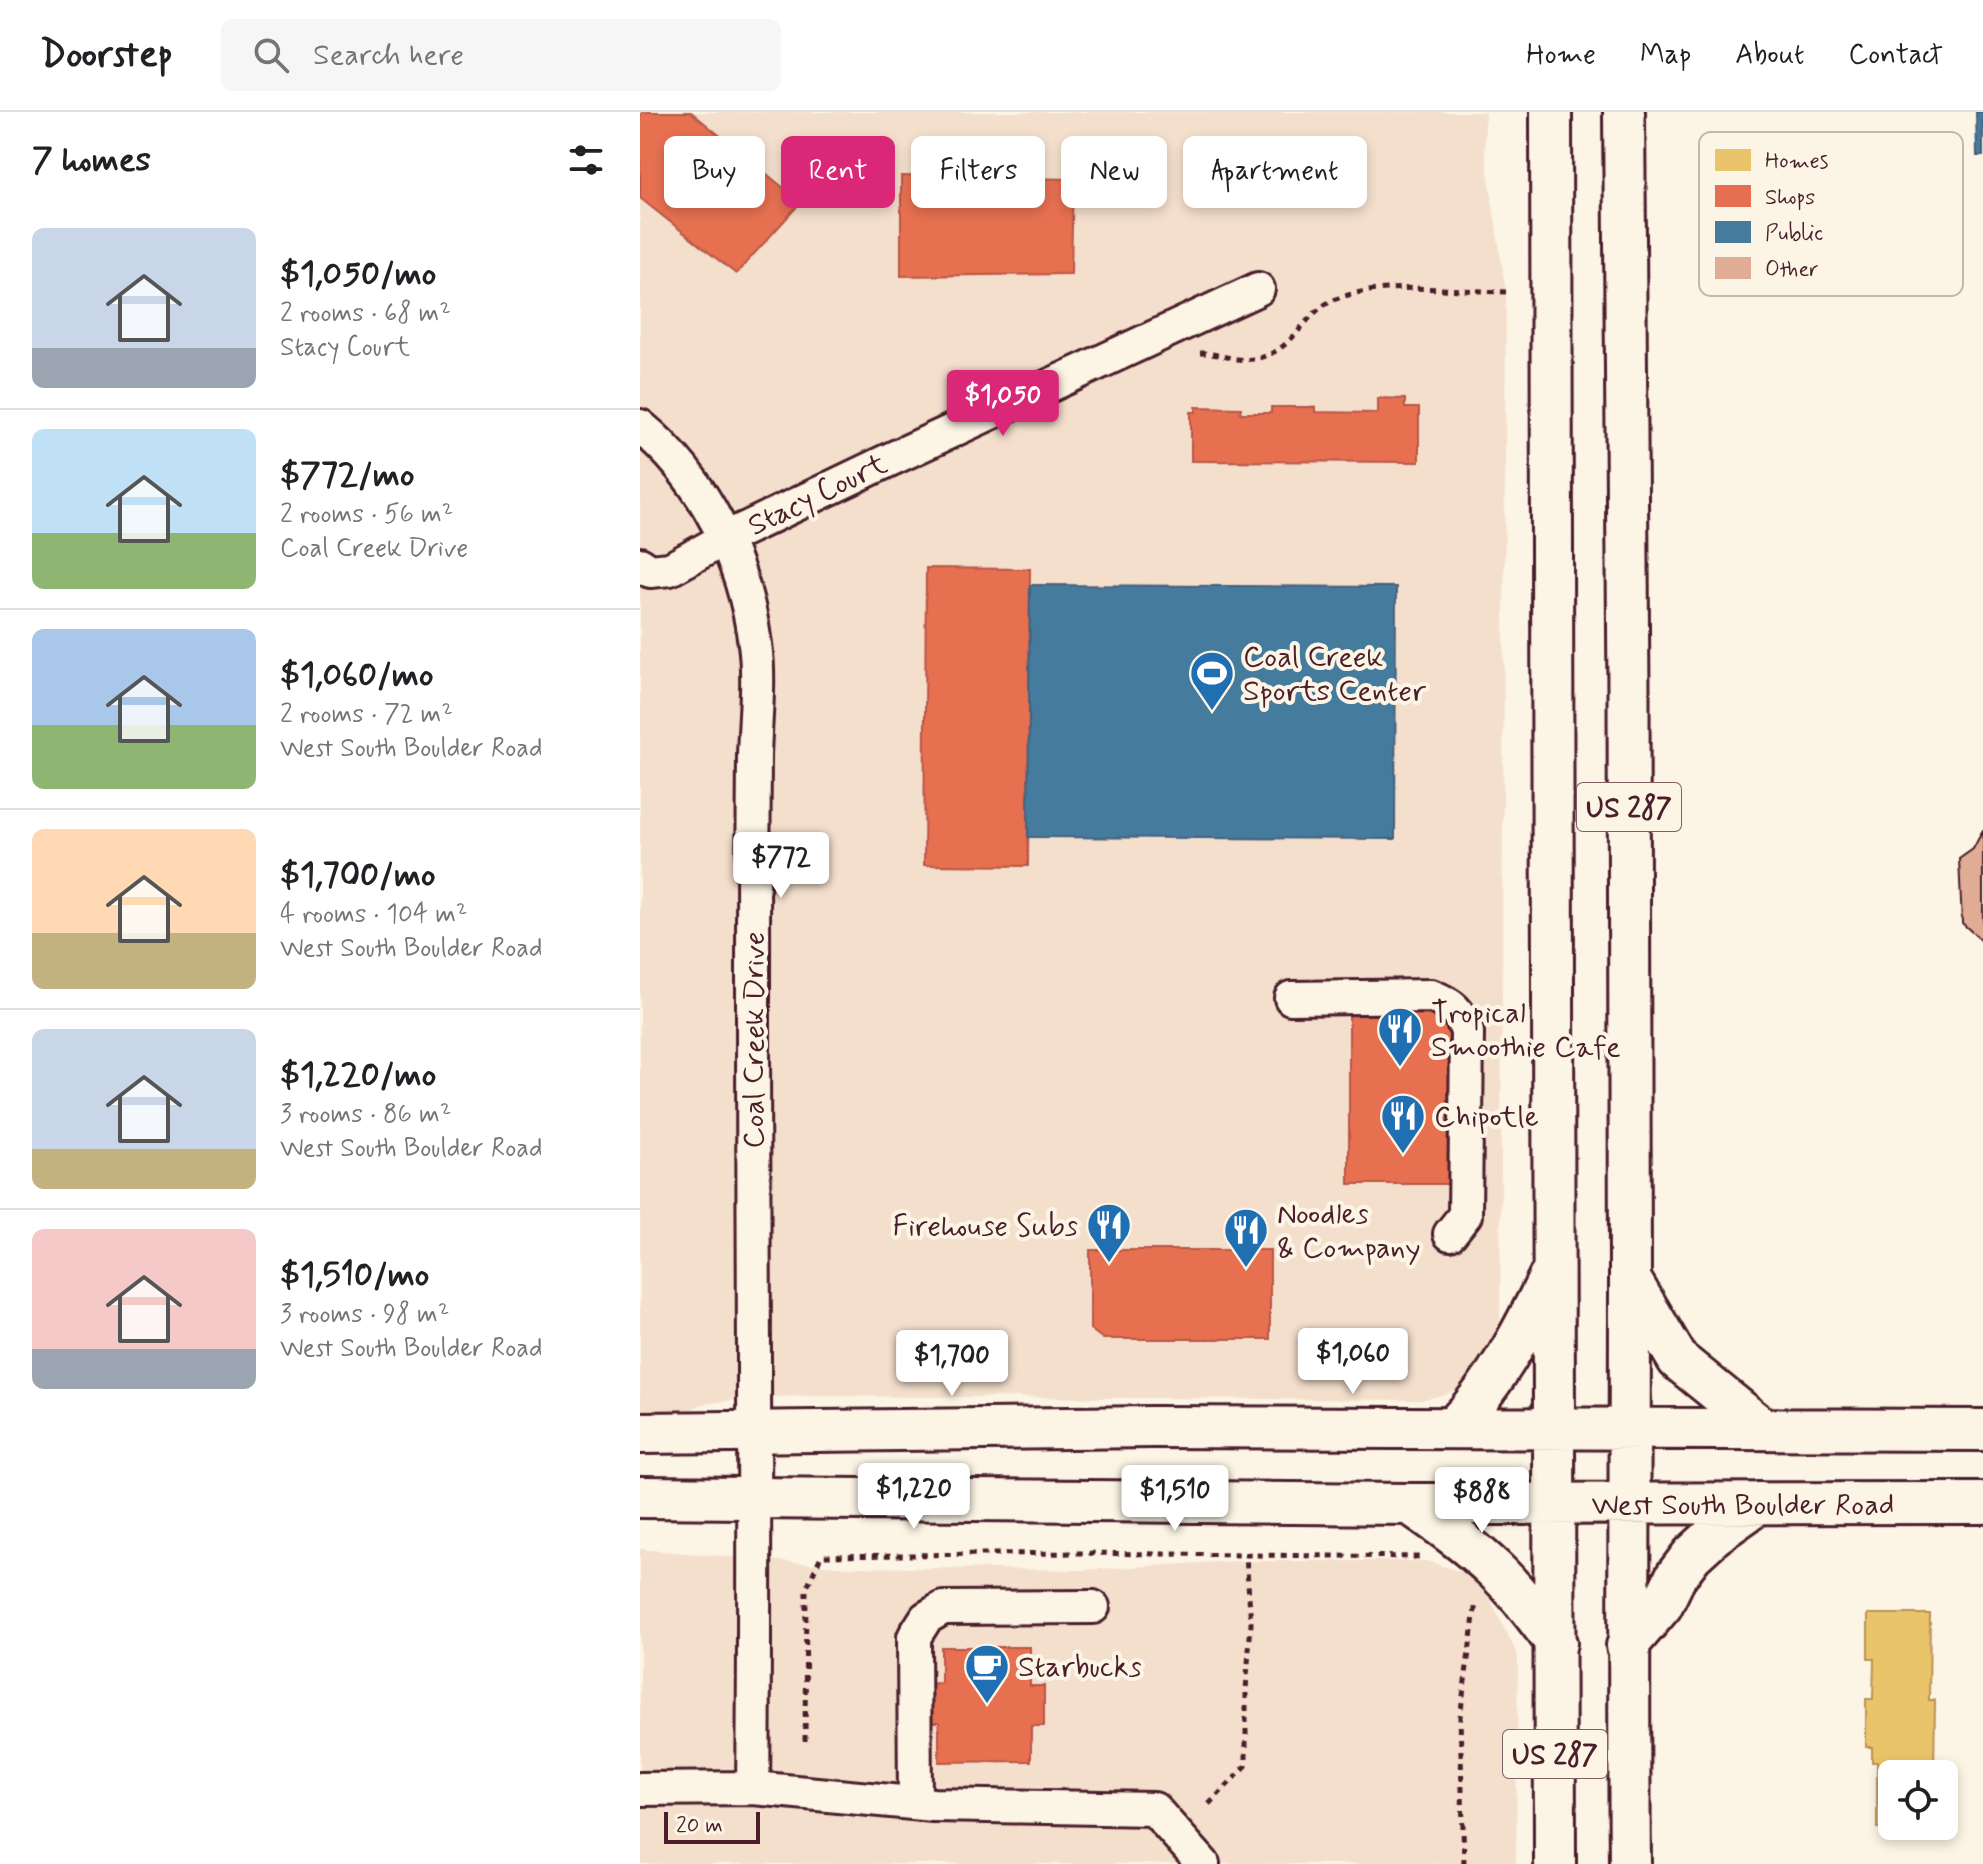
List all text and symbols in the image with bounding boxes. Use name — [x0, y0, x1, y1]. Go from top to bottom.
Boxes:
search box — [221, 19, 781, 91]
text: Doorstep — [40, 31, 173, 80]
icon: search — [249, 33, 293, 77]
text: Search here — [313, 36, 464, 75]
text: Home — [1526, 37, 1596, 74]
text: Map — [1640, 37, 1691, 74]
text: About — [1735, 37, 1804, 74]
text: Contact — [1848, 37, 1943, 74]
legend — [1699, 132, 1963, 296]
chip: Buy — [664, 136, 765, 208]
chip: Rent — [781, 136, 895, 208]
chip: Filters — [911, 136, 1045, 208]
chip: New — [1061, 136, 1167, 208]
chip: Apartment — [1183, 136, 1367, 208]
text: 7 homes — [32, 138, 151, 183]
icon: filters — [564, 138, 608, 182]
text: Homes — [1765, 148, 1829, 176]
text: Shops — [1765, 184, 1815, 212]
text: Public — [1765, 220, 1823, 248]
text: $1,050/mo — [280, 252, 436, 297]
text: Other — [1765, 256, 1818, 284]
icon: home — [96, 260, 192, 356]
text: 2 rooms · 68 m² — [280, 297, 451, 331]
text: Stacy Court — [280, 331, 410, 365]
pin: $1,050 — [938, 370, 1068, 438]
text: $1,050 — [965, 379, 1041, 413]
street label: Stacy Court — [742, 445, 894, 546]
text: $772/mo — [280, 453, 414, 498]
icon: home — [96, 461, 192, 557]
text: 2 rooms · 56 m² — [280, 498, 453, 532]
text: Coal Creek Drive — [280, 532, 468, 566]
place label: Coal Creek Sports Center — [1243, 638, 1427, 711]
sports icon: Coal Creek Sports Center — [1188, 649, 1236, 712]
text: $1,060/mo — [280, 653, 433, 698]
icon: home — [96, 661, 192, 757]
text: 2 rooms · 72 m² — [280, 698, 453, 732]
text: West South Boulder Road — [280, 732, 543, 766]
road number: US 287 — [1577, 783, 1681, 831]
pin: $772 — [734, 832, 828, 900]
text: $772 — [751, 841, 811, 875]
text: $1,700/mo — [280, 853, 436, 898]
icon: home — [96, 861, 192, 957]
text: 4 rooms · 104 m² — [280, 898, 467, 932]
street label: Coal Creek Drive — [735, 931, 774, 1149]
text: West South Boulder Road — [280, 932, 543, 966]
place label: Tropical Smoothie Cafe — [1431, 994, 1621, 1067]
restaurant icon: Tropical Smoothie Cafe — [1376, 1005, 1424, 1068]
text: $1,220/mo — [280, 1053, 436, 1098]
icon: home — [96, 1061, 192, 1157]
restaurant icon: Chipotle — [1379, 1092, 1427, 1155]
text: 3 rooms · 86 m² — [280, 1098, 451, 1132]
place label: Chipotle — [1434, 1098, 1539, 1137]
text: West South Boulder Road — [280, 1132, 543, 1166]
place label: Noodles & Company — [1277, 1195, 1421, 1268]
restaurant icon: Firehouse Subs — [1085, 1201, 1133, 1264]
restaurant icon: Noodles & Company — [1222, 1206, 1270, 1269]
place label: Firehouse Subs — [893, 1207, 1078, 1246]
text: $1,510/mo — [280, 1253, 429, 1298]
icon: home — [96, 1261, 192, 1357]
text: 3 rooms · 98 m² — [280, 1298, 449, 1332]
pin: $1,060 — [1288, 1328, 1418, 1396]
pin: $1,700 — [887, 1330, 1017, 1398]
text: West South Boulder Road — [280, 1332, 543, 1366]
text: $1,060 — [1316, 1337, 1390, 1371]
text: $1,700 — [914, 1339, 990, 1373]
pin: $1,220 — [849, 1463, 979, 1531]
pin: $1,510 — [1110, 1465, 1240, 1533]
pin: $888 — [1435, 1467, 1529, 1535]
text: $1,220 — [876, 1472, 952, 1506]
text: $1,510 — [1139, 1474, 1211, 1508]
text: $888 — [1453, 1476, 1511, 1510]
street label: West South Boulder Road — [1592, 1486, 1894, 1525]
cafe icon: Starbucks — [963, 1642, 1011, 1705]
place label: Starbucks — [1018, 1648, 1142, 1687]
road number: US 287 — [1503, 1730, 1607, 1778]
map controls — [1878, 1760, 1958, 1840]
button: locate — [1878, 1760, 1958, 1840]
scale bar — [664, 1808, 760, 1844]
text: 20 m — [676, 1812, 723, 1840]

